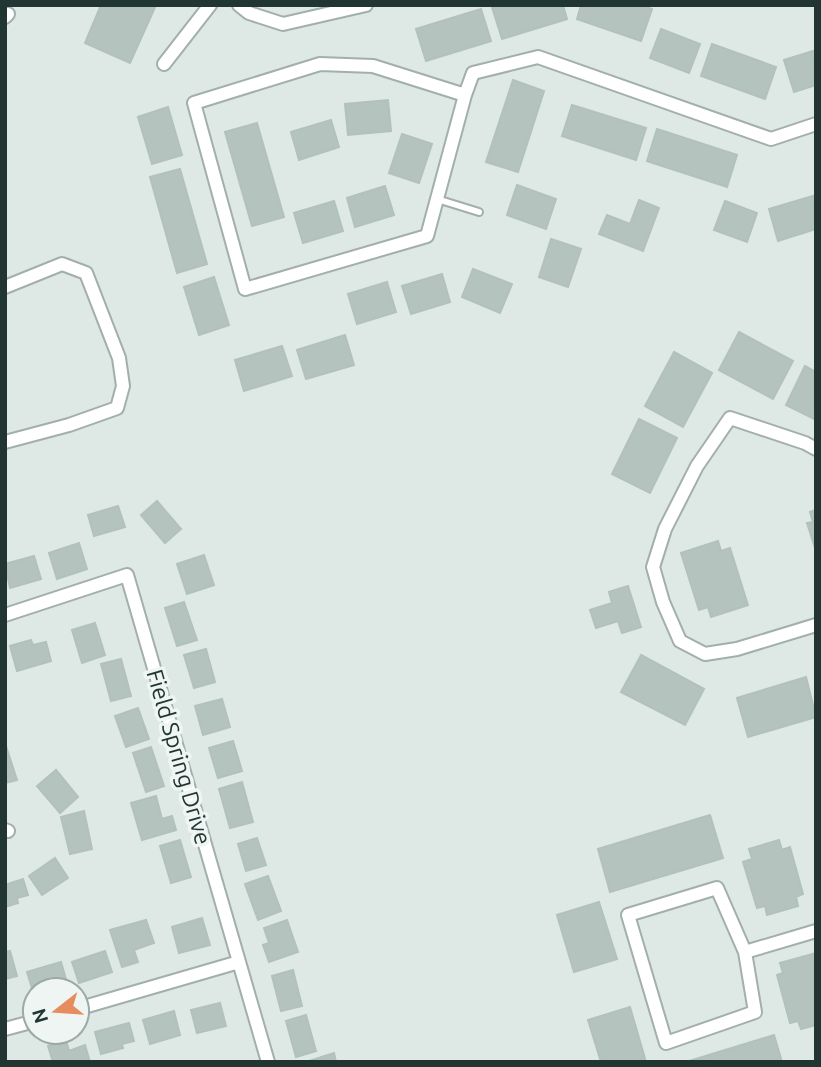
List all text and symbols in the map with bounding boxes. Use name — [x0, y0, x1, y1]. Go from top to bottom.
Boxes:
street label: Field Spring Drive — [143, 666, 216, 847]
north arrow — [21, 976, 91, 1046]
text: N — [27, 1006, 52, 1026]

